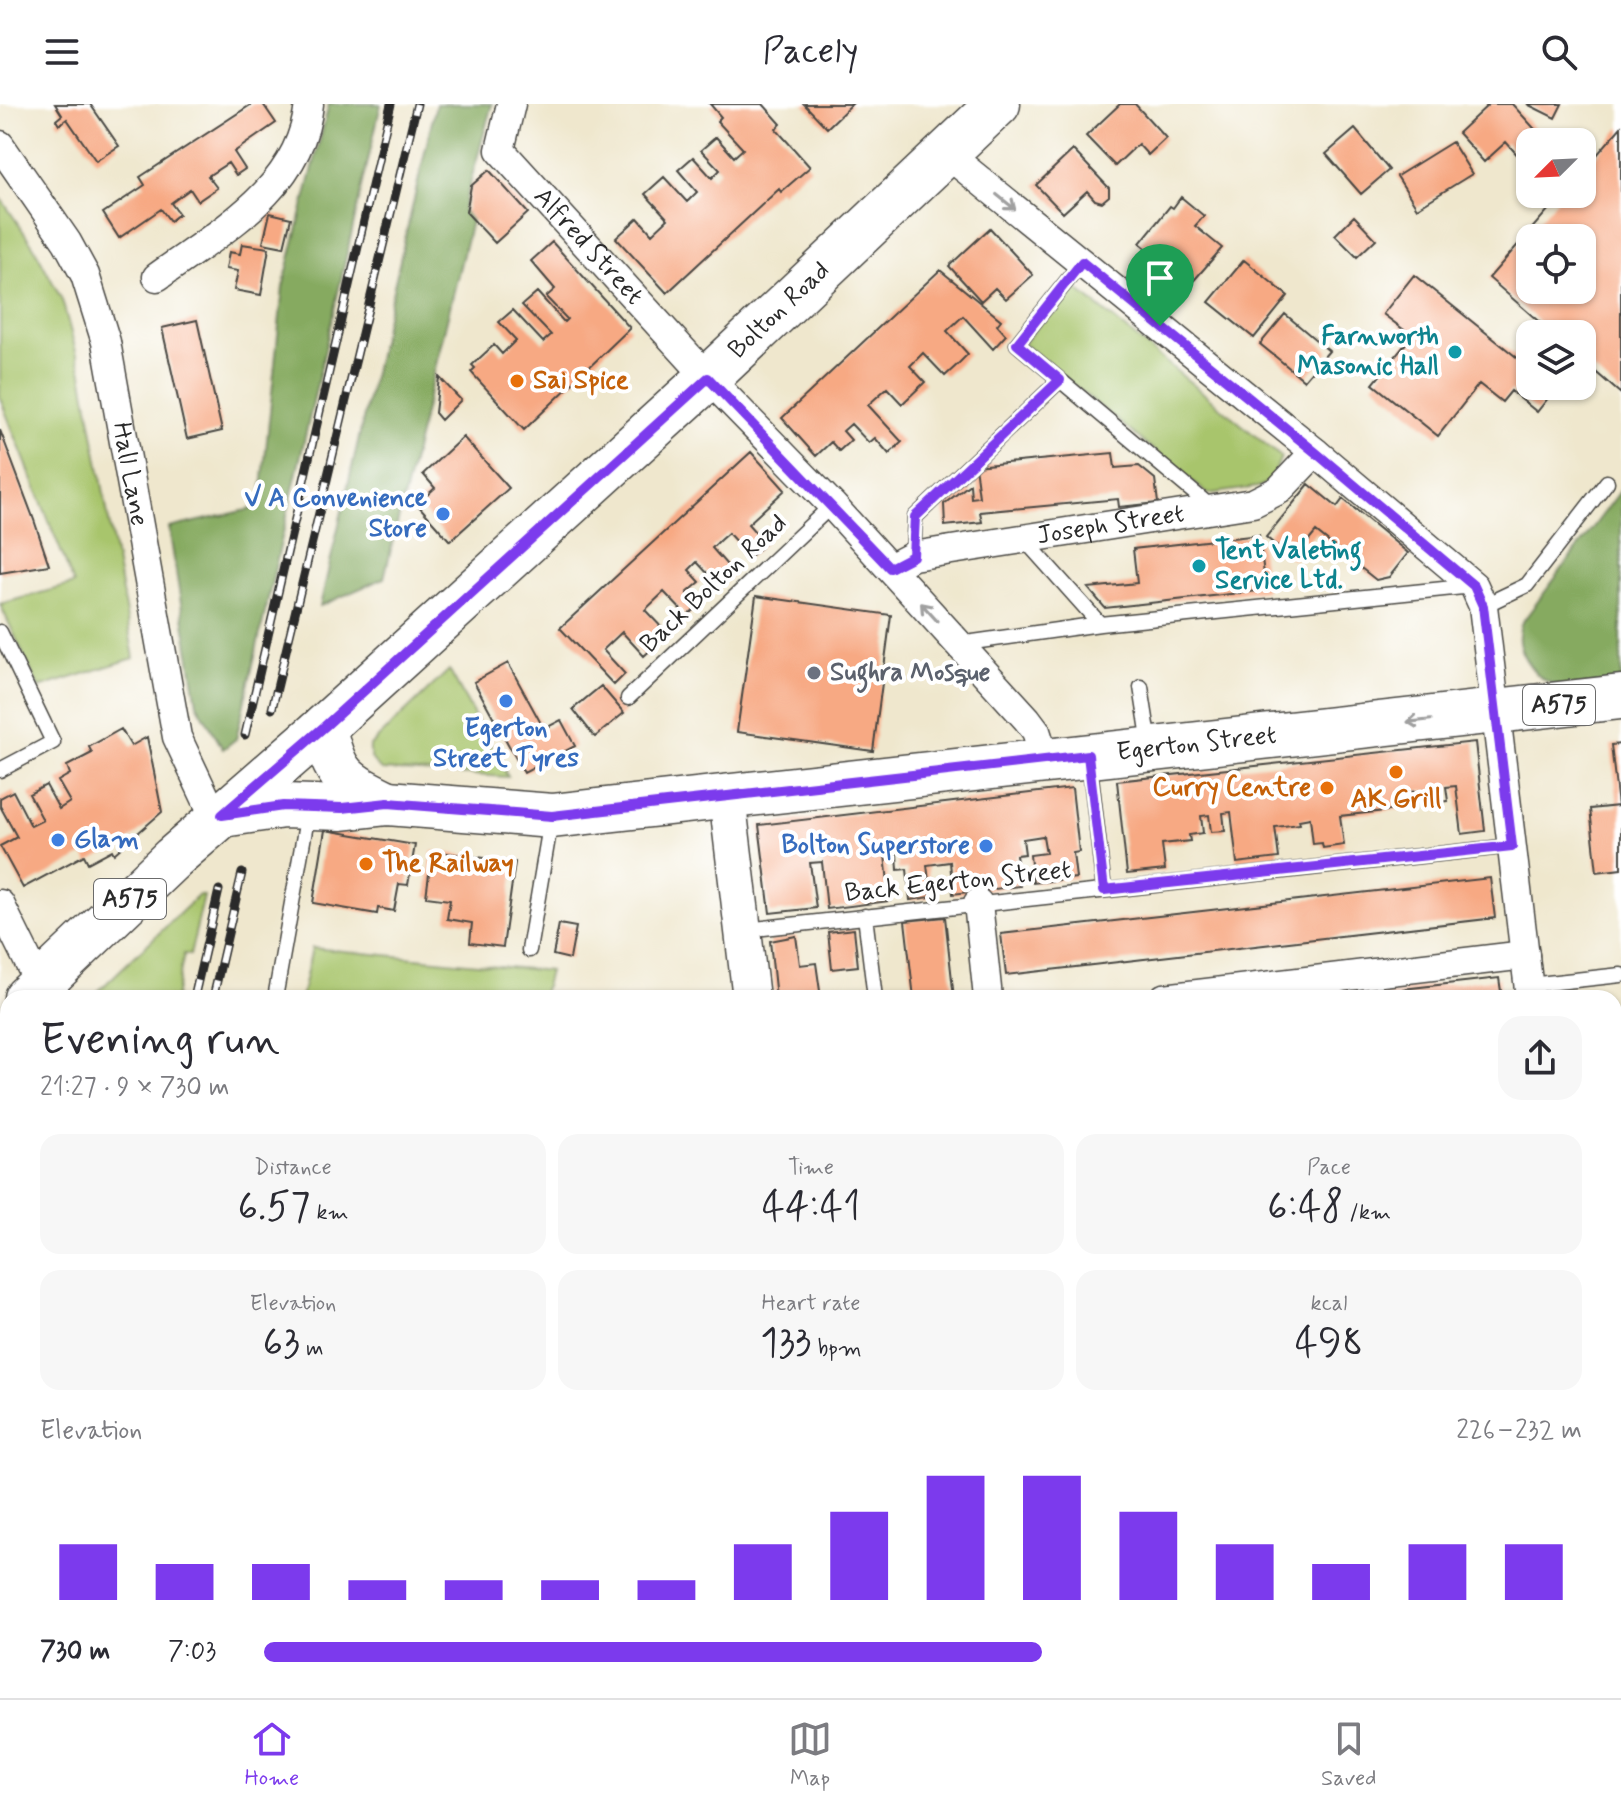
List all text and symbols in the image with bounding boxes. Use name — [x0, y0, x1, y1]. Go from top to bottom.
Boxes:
text: Pacely — [763, 29, 858, 76]
icon: menu — [40, 30, 84, 74]
icon: search — [1537, 30, 1581, 74]
north arrow — [1516, 128, 1596, 208]
map controls — [1516, 128, 1596, 400]
street label: Alfred Street — [526, 181, 650, 313]
one-way arrow — [996, 193, 1016, 211]
button: locate — [1516, 224, 1596, 304]
pin — [1126, 244, 1194, 326]
street label: Bolton Road — [721, 254, 837, 367]
icon: arrive — [1138, 256, 1182, 300]
place label: Farnworth Masonic Hall — [1297, 320, 1439, 384]
button: layers — [1516, 320, 1596, 400]
marker: Farnworth Masonic Hall — [1446, 343, 1464, 361]
place label: Sai Spice — [533, 364, 629, 398]
marker: Sai Spice — [508, 372, 526, 390]
street label: Hall Lane — [104, 420, 156, 529]
place label: V A Convenience Store — [244, 482, 427, 546]
street label: Joseph Street — [1035, 497, 1187, 553]
marker: V A Convenience Store — [434, 505, 452, 523]
street label: Back Bolton Road — [633, 507, 795, 661]
place label: Tent Valeting Service Ltd. — [1215, 534, 1362, 598]
marker: Tent Valeting Service Ltd. — [1190, 557, 1208, 575]
one-way arrow — [921, 602, 939, 622]
place label: Sughra Mosque — [830, 656, 991, 693]
marker: Sughra Mosque — [805, 664, 823, 682]
road number: A575 — [1523, 685, 1595, 725]
marker: Egerton Street Tyres — [497, 692, 515, 710]
place label: Egerton Street Tyres — [433, 712, 579, 776]
one-way arrow — [1406, 713, 1433, 728]
street label: Egerton Street — [1115, 718, 1278, 770]
marker: AK Grill — [1387, 763, 1405, 781]
place label: Curry Centre — [1153, 771, 1311, 805]
marker: Curry Centre — [1318, 779, 1336, 797]
place label: AK Grill — [1351, 783, 1441, 817]
place label: Glam — [74, 823, 139, 857]
place label: Bolton Superstore — [781, 829, 970, 863]
marker: Glam — [49, 831, 67, 849]
marker: Bolton Superstore — [977, 837, 995, 855]
place label: The Railway — [382, 847, 514, 881]
street label: Back Egerton Street — [843, 853, 1073, 911]
marker: The Railway — [357, 855, 375, 873]
road number: A575 — [94, 879, 166, 919]
text: Evening run — [40, 1012, 280, 1070]
button: share — [1498, 1016, 1582, 1100]
text: 21:27 · 9 × 730 m — [40, 1071, 230, 1105]
text: Distance — [254, 1154, 332, 1182]
text: Time — [788, 1154, 834, 1182]
text: Pace — [1307, 1154, 1351, 1182]
text: 6.57 — [238, 1182, 310, 1234]
text: 44:41 — [762, 1182, 860, 1234]
text: 6:48 — [1267, 1182, 1343, 1234]
text: km — [310, 1199, 348, 1227]
text: /km — [1343, 1199, 1391, 1227]
text: Elevation — [250, 1290, 336, 1318]
text: Heart rate — [762, 1290, 860, 1318]
text: kcal — [1311, 1290, 1347, 1318]
text: 63 — [263, 1318, 300, 1370]
text: 133 — [760, 1318, 811, 1370]
text: 498 — [1295, 1318, 1363, 1370]
text: m — [300, 1335, 323, 1363]
text: bpm — [811, 1335, 862, 1363]
text: Elevation — [40, 1414, 142, 1448]
text: 226–232 m — [1456, 1414, 1582, 1448]
text: 730 m — [40, 1635, 110, 1669]
text: 7:03 — [168, 1635, 216, 1669]
tab: Home — [244, 1717, 299, 1793]
tab: Map — [788, 1717, 832, 1793]
tab: Saved — [1321, 1717, 1377, 1793]

